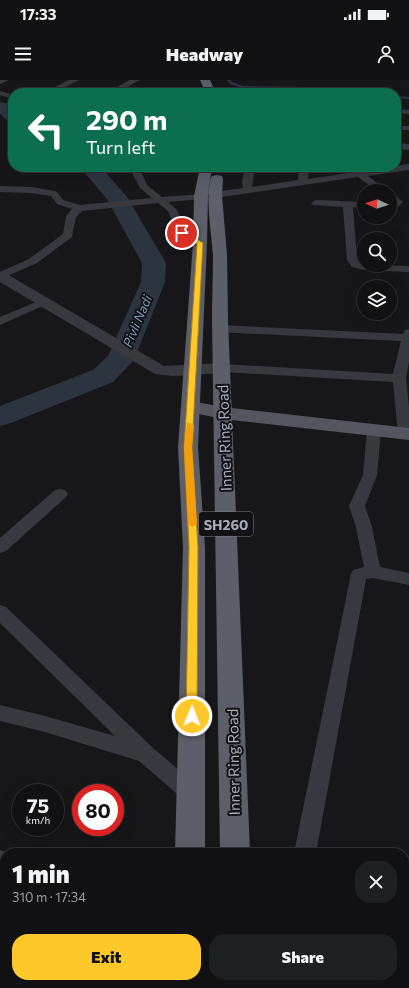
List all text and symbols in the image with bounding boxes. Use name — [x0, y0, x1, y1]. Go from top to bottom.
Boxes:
text: 17:33 — [20, 5, 56, 23]
icon: menu — [12, 43, 34, 65]
text: Headway — [166, 43, 243, 65]
icon: person — [375, 43, 397, 65]
text: 290 m — [86, 102, 167, 136]
icon: left — [20, 104, 72, 156]
text: Turn left — [86, 136, 155, 158]
north arrow — [357, 184, 397, 224]
map controls — [357, 184, 397, 320]
pin — [165, 216, 199, 250]
icon: arrive — [171, 222, 193, 244]
button: search — [357, 232, 397, 272]
button: layers — [357, 280, 397, 320]
water label: Pivli Nadi — [119, 292, 155, 349]
street label: Inner Ring Road — [213, 384, 235, 492]
road number: SH260 — [199, 512, 253, 536]
position arrow — [171, 695, 213, 737]
street label: Inner Ring Road — [223, 708, 243, 816]
speed limit sign: 80 — [72, 784, 124, 836]
text: 75 — [27, 793, 49, 817]
text: km/h — [26, 814, 50, 826]
text: 1 min — [12, 859, 70, 888]
button: close — [355, 861, 397, 903]
text: 310 m · 17:34 — [12, 889, 86, 905]
button: Exit — [12, 934, 201, 980]
button: Share — [209, 934, 397, 980]

